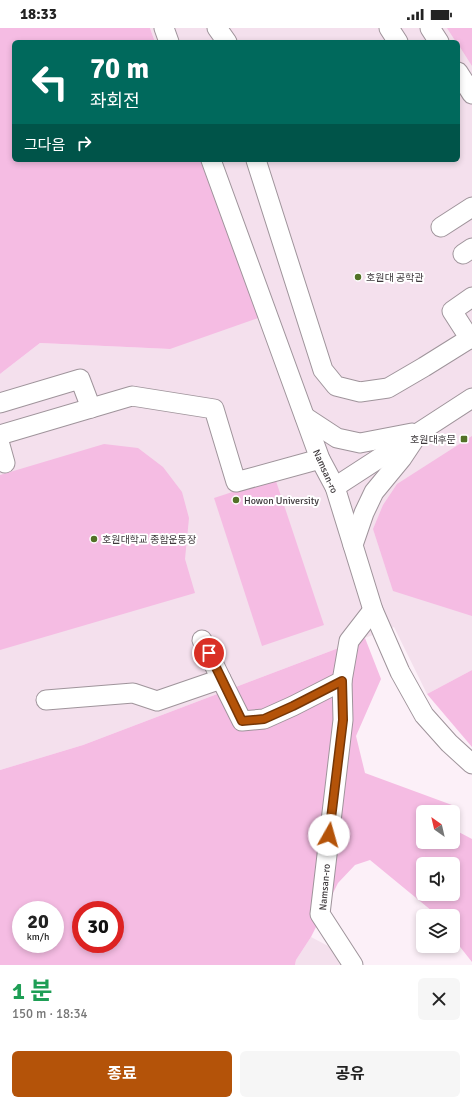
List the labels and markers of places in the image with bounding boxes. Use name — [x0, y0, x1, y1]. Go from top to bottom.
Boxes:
marker: 호원대 공학관 — [353, 272, 363, 282]
place label: 호원대 공학관 — [366, 272, 424, 284]
place label: 호원대후문 — [410, 434, 456, 446]
marker: 호원대후문 — [459, 434, 469, 444]
marker: Howon University — [231, 495, 241, 505]
place label: Howon University — [244, 495, 319, 507]
marker: 호원대학교 종합운동장 — [89, 534, 99, 544]
place label: 호원대학교 종합운동장 — [102, 534, 196, 546]
pin — [192, 636, 226, 670]

